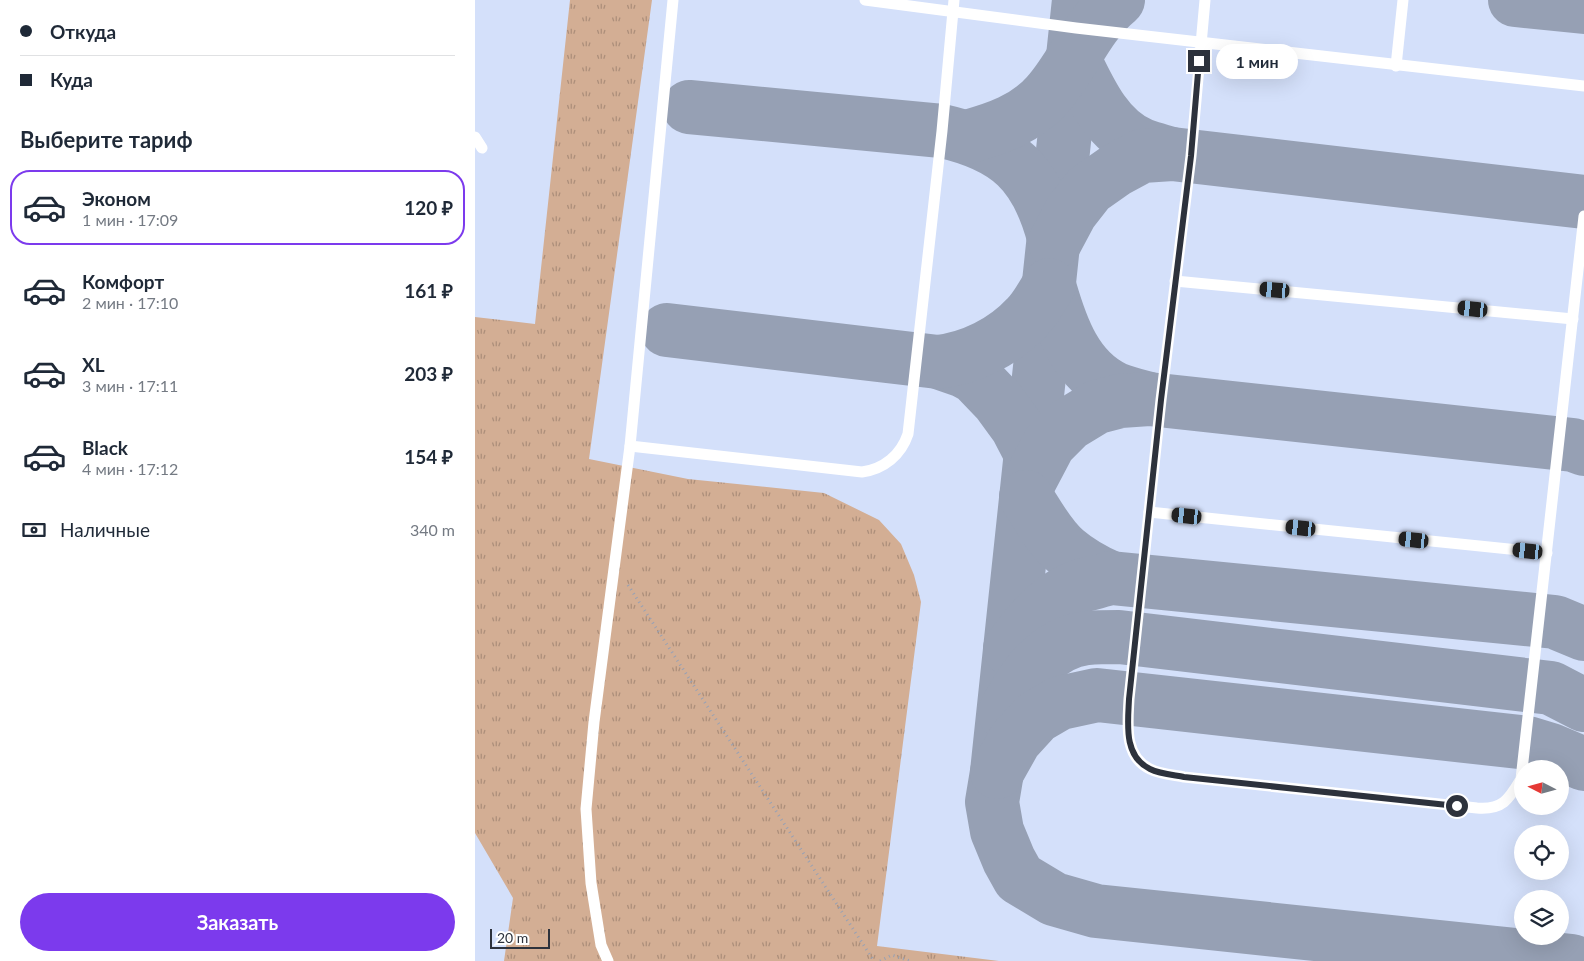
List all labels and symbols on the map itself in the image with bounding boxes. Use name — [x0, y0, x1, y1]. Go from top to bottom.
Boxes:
callout: 1 мин — [1217, 44, 1299, 78]
route end — [1188, 50, 1210, 72]
car — [1259, 281, 1290, 299]
car — [1457, 300, 1488, 318]
car — [1171, 507, 1202, 525]
car — [1285, 519, 1316, 537]
car — [1398, 531, 1429, 549]
car — [1512, 542, 1543, 560]
north arrow — [1514, 760, 1569, 815]
route start — [1446, 795, 1468, 817]
scale bar — [490, 926, 550, 949]

